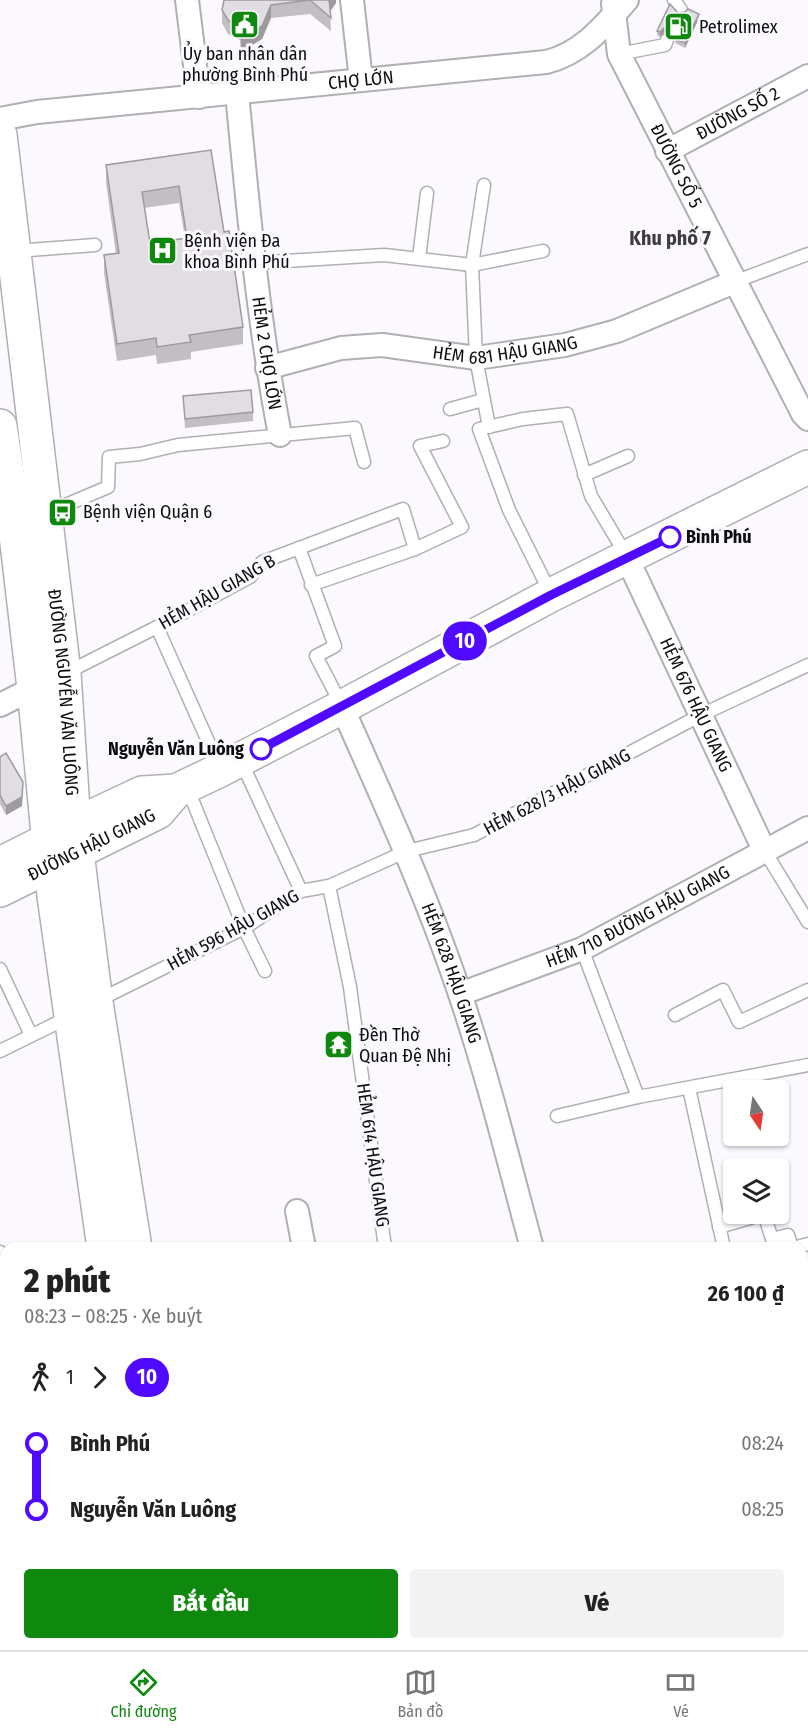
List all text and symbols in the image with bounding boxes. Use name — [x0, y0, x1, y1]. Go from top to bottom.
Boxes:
public building icon: Ủy ban nhân dân phường Bình Phú — [229, 9, 261, 41]
fuel station icon: Petrolimex — [662, 11, 694, 43]
place label: Petrolimex — [699, 16, 778, 38]
place label: Ủy ban nhân dân phường Bình Phú — [182, 41, 308, 86]
street label: CHỢ LỚN — [327, 66, 395, 94]
street label: ĐƯỜNG SỐ 2 — [692, 82, 783, 145]
street label: ĐƯỜNG SỐ 5 — [646, 120, 707, 212]
district label: Khu phố 7 — [629, 225, 711, 250]
place label: Bệnh viện Đa khoa Bình Phú — [184, 230, 290, 273]
hospital icon: Bệnh viện Đa khoa Bình Phú — [147, 235, 179, 267]
street label: HẺM 2 CHỢ LỚN — [247, 295, 286, 412]
street label: HẺM 681 HẬU GIANG — [431, 331, 580, 369]
bus stop icon: Bệnh viện Quận 6 — [46, 496, 78, 528]
place label: Bệnh viện Quận 6 — [83, 501, 212, 523]
marker: Bình Phú — [659, 526, 681, 548]
place label: Bình Phú — [686, 526, 752, 548]
street label: HẺM HẬU GIANG B — [154, 549, 279, 634]
street label: ĐƯỜNG NGUYỄN VĂN LUÔNG — [43, 588, 83, 796]
line badge: 10 — [438, 622, 492, 660]
text: 10 — [455, 628, 475, 654]
street label: HẺM 676 HẬU GIANG — [655, 634, 737, 775]
place label: Nguyễn Văn Luông — [108, 737, 244, 760]
marker: Nguyễn Văn Luông — [250, 738, 272, 760]
street label: HẺM 628/3 HẬU GIANG — [479, 743, 634, 840]
street label: ĐƯỜNG HẬU GIANG — [24, 804, 159, 886]
street label: HẺM 710 ĐƯỜNG HẬU GIANG — [543, 861, 733, 972]
street label: HẺM 596 HẬU GIANG — [163, 884, 303, 975]
street label: HẺM 628 HẬU GIANG — [417, 900, 486, 1046]
place label: Đền Thờ Quan Đệ Nhị — [359, 1024, 451, 1067]
temple icon: Đền Thờ Quan Đệ Nhị — [322, 1029, 354, 1061]
north arrow — [723, 1080, 789, 1146]
map controls — [723, 1080, 789, 1224]
street label: HẺM 614 HẬU GIANG — [352, 1081, 395, 1228]
button: layers — [723, 1158, 789, 1224]
text: 2 phút — [24, 1261, 110, 1301]
text: 26 100 ₫ — [708, 1280, 784, 1307]
text: 08:23 – 08:25 · Xe buýt — [24, 1304, 202, 1328]
icon: walk — [24, 1361, 57, 1394]
icon: forward — [83, 1361, 116, 1394]
text: 10 — [137, 1364, 157, 1390]
text: 1 — [66, 1365, 74, 1389]
text: Bình Phú — [70, 1430, 150, 1457]
text: 08:24 — [741, 1431, 784, 1455]
text: Nguyễn Văn Luông — [70, 1496, 236, 1523]
text: 08:25 — [741, 1497, 784, 1521]
button: Bắt đầu — [24, 1569, 398, 1638]
button: Vé — [410, 1569, 784, 1638]
tab: Chỉ đường — [111, 1666, 177, 1721]
tab: Bản đồ — [398, 1666, 443, 1721]
tab: Vé — [664, 1666, 697, 1721]

